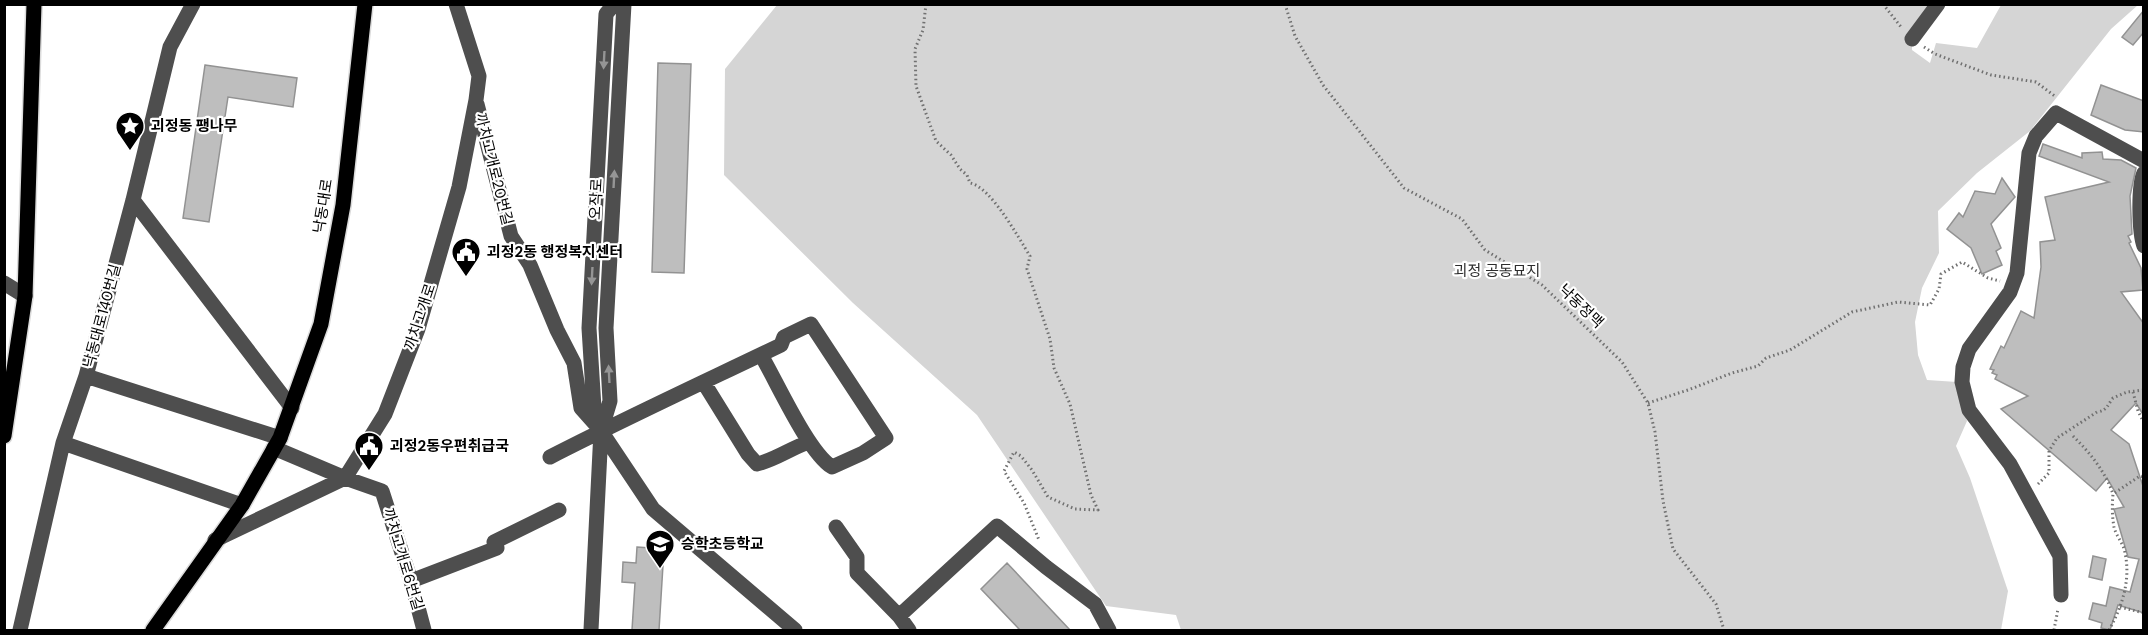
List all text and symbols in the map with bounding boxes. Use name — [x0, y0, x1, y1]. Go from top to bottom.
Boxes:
one-way arrow — [599, 51, 609, 70]
place icon: 괴정동 팽나무 — [114, 110, 146, 152]
street label: 까치고개로20번길 — [470, 111, 518, 227]
place label: 괴정동 팽나무 — [151, 116, 238, 136]
one-way arrow — [610, 170, 619, 189]
street label: 낙동대로 — [309, 177, 337, 235]
street label: 오작로 — [585, 178, 607, 220]
public building icon: 괴정2동 행정복지센터 — [450, 236, 482, 278]
place label: 괴정2동 행정복지센터 — [487, 242, 623, 262]
park label: 괴정 공동묘지 — [1454, 261, 1540, 281]
street label: 낙동대로140번길 — [79, 262, 125, 370]
one-way arrow — [588, 266, 597, 285]
street label: 낙동정맥 — [1554, 280, 1608, 332]
street label: 까치고개로 — [400, 281, 440, 353]
one-way arrow — [604, 364, 614, 383]
public building icon: 괴정2동우편취급국 — [353, 430, 385, 472]
place label: 괴정2동우편취급국 — [390, 436, 509, 456]
street label: 까치고개로6번길 — [378, 505, 428, 613]
school or university icon: 승학초등학교 — [644, 528, 676, 570]
place label: 승학초등학교 — [681, 534, 764, 554]

